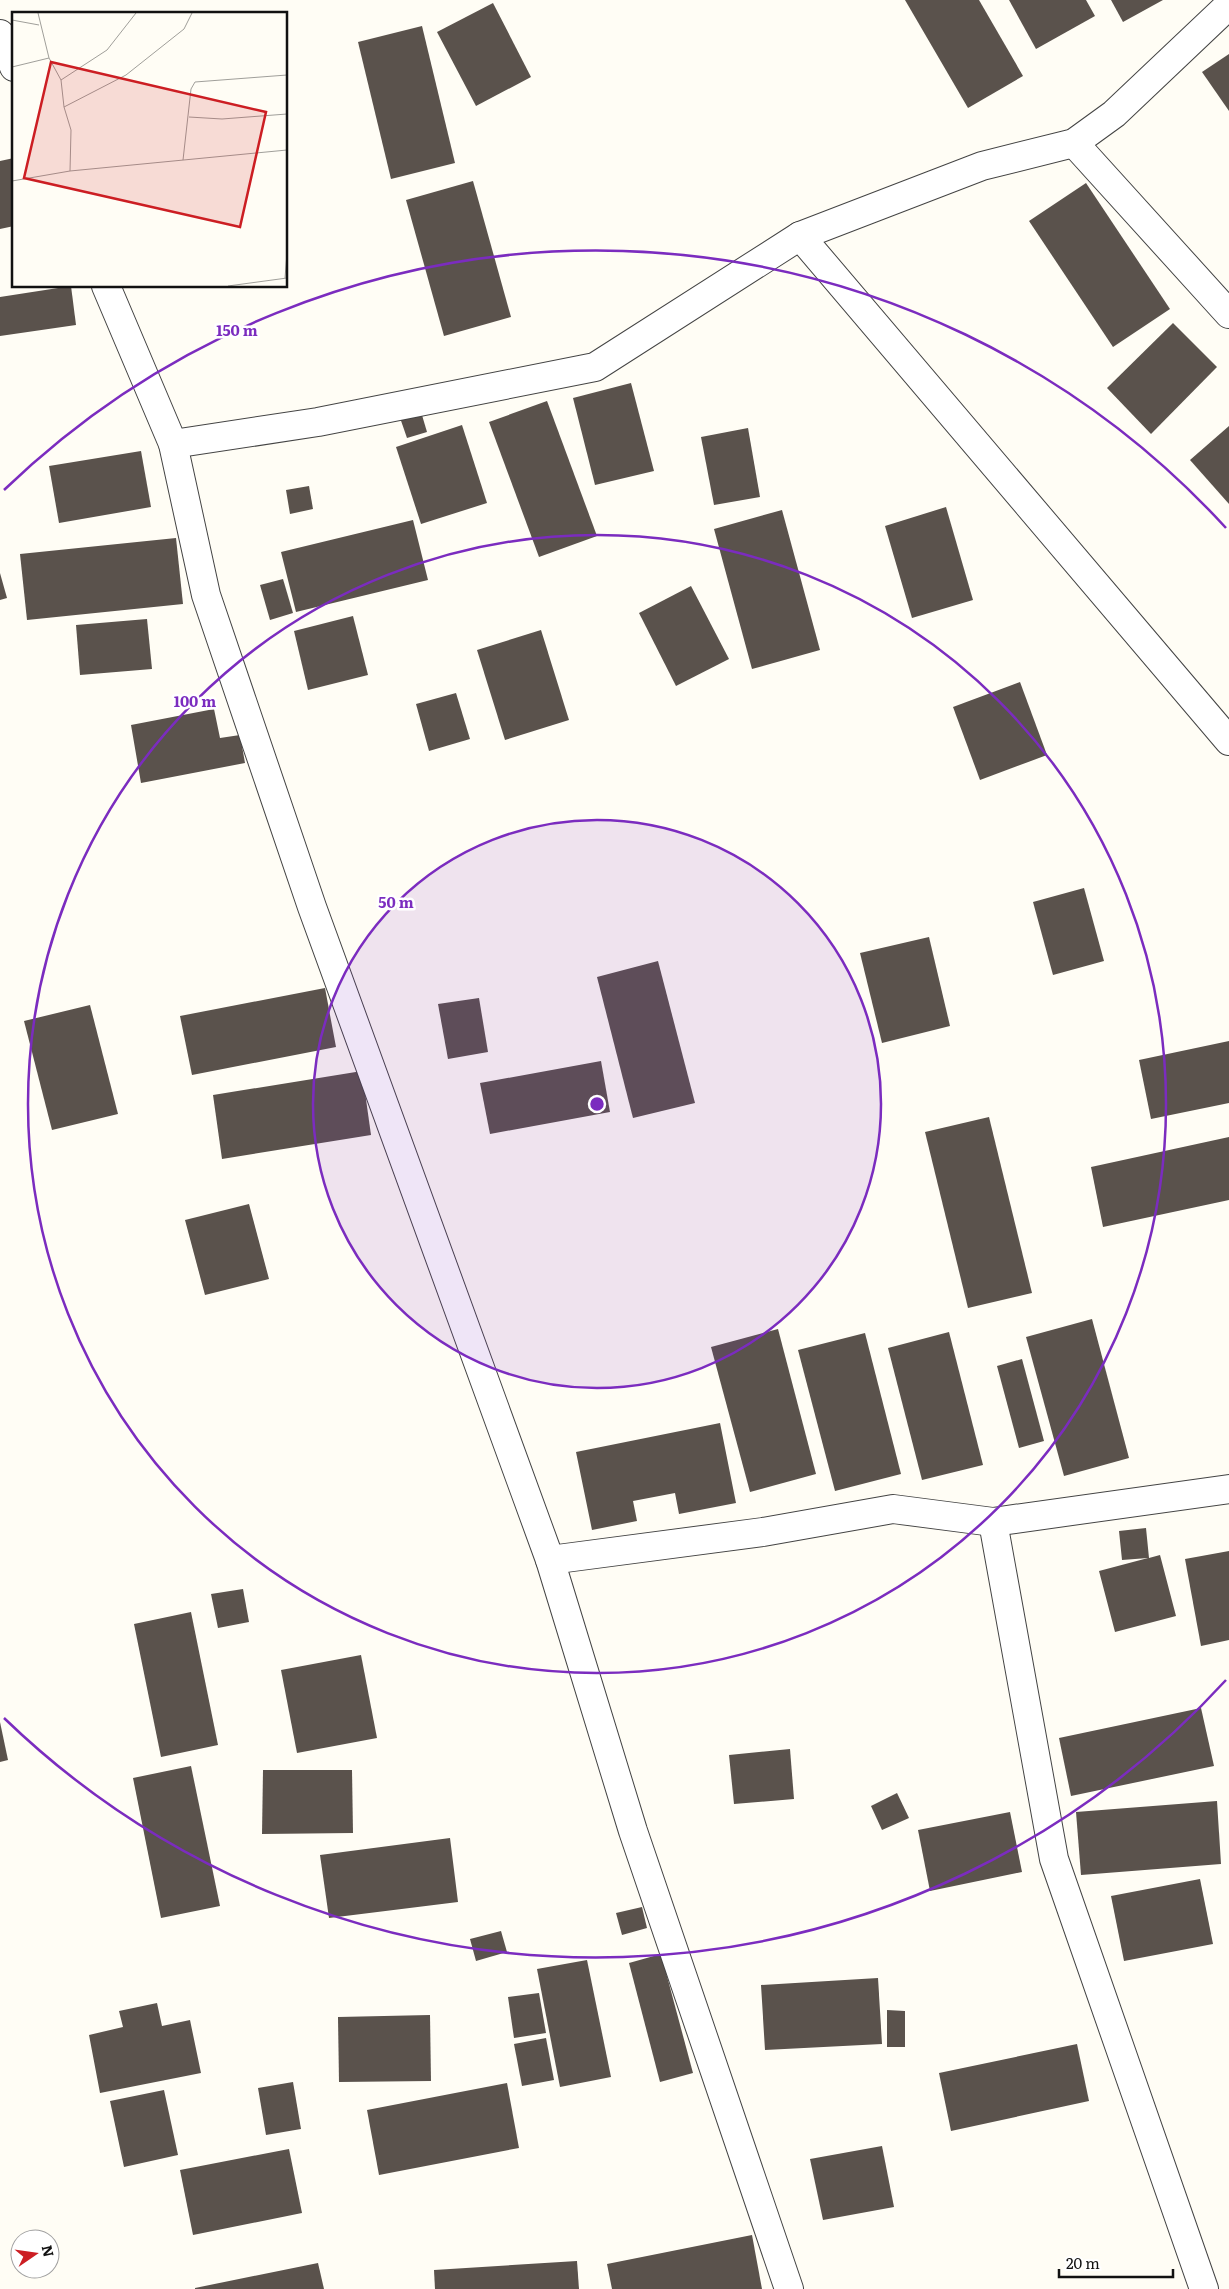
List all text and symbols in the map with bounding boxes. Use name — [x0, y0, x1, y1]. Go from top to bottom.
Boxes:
inset map — [12, 12, 288, 288]
text: 150 m — [216, 318, 258, 341]
text: 100 m — [174, 689, 216, 712]
text: 50 m — [378, 890, 414, 913]
centre of rings — [588, 1095, 606, 1113]
north arrow — [10, 2229, 60, 2279]
text: N — [38, 2243, 60, 2259]
scale bar — [1059, 2246, 1173, 2278]
text: 20 m — [1066, 2251, 1100, 2274]

